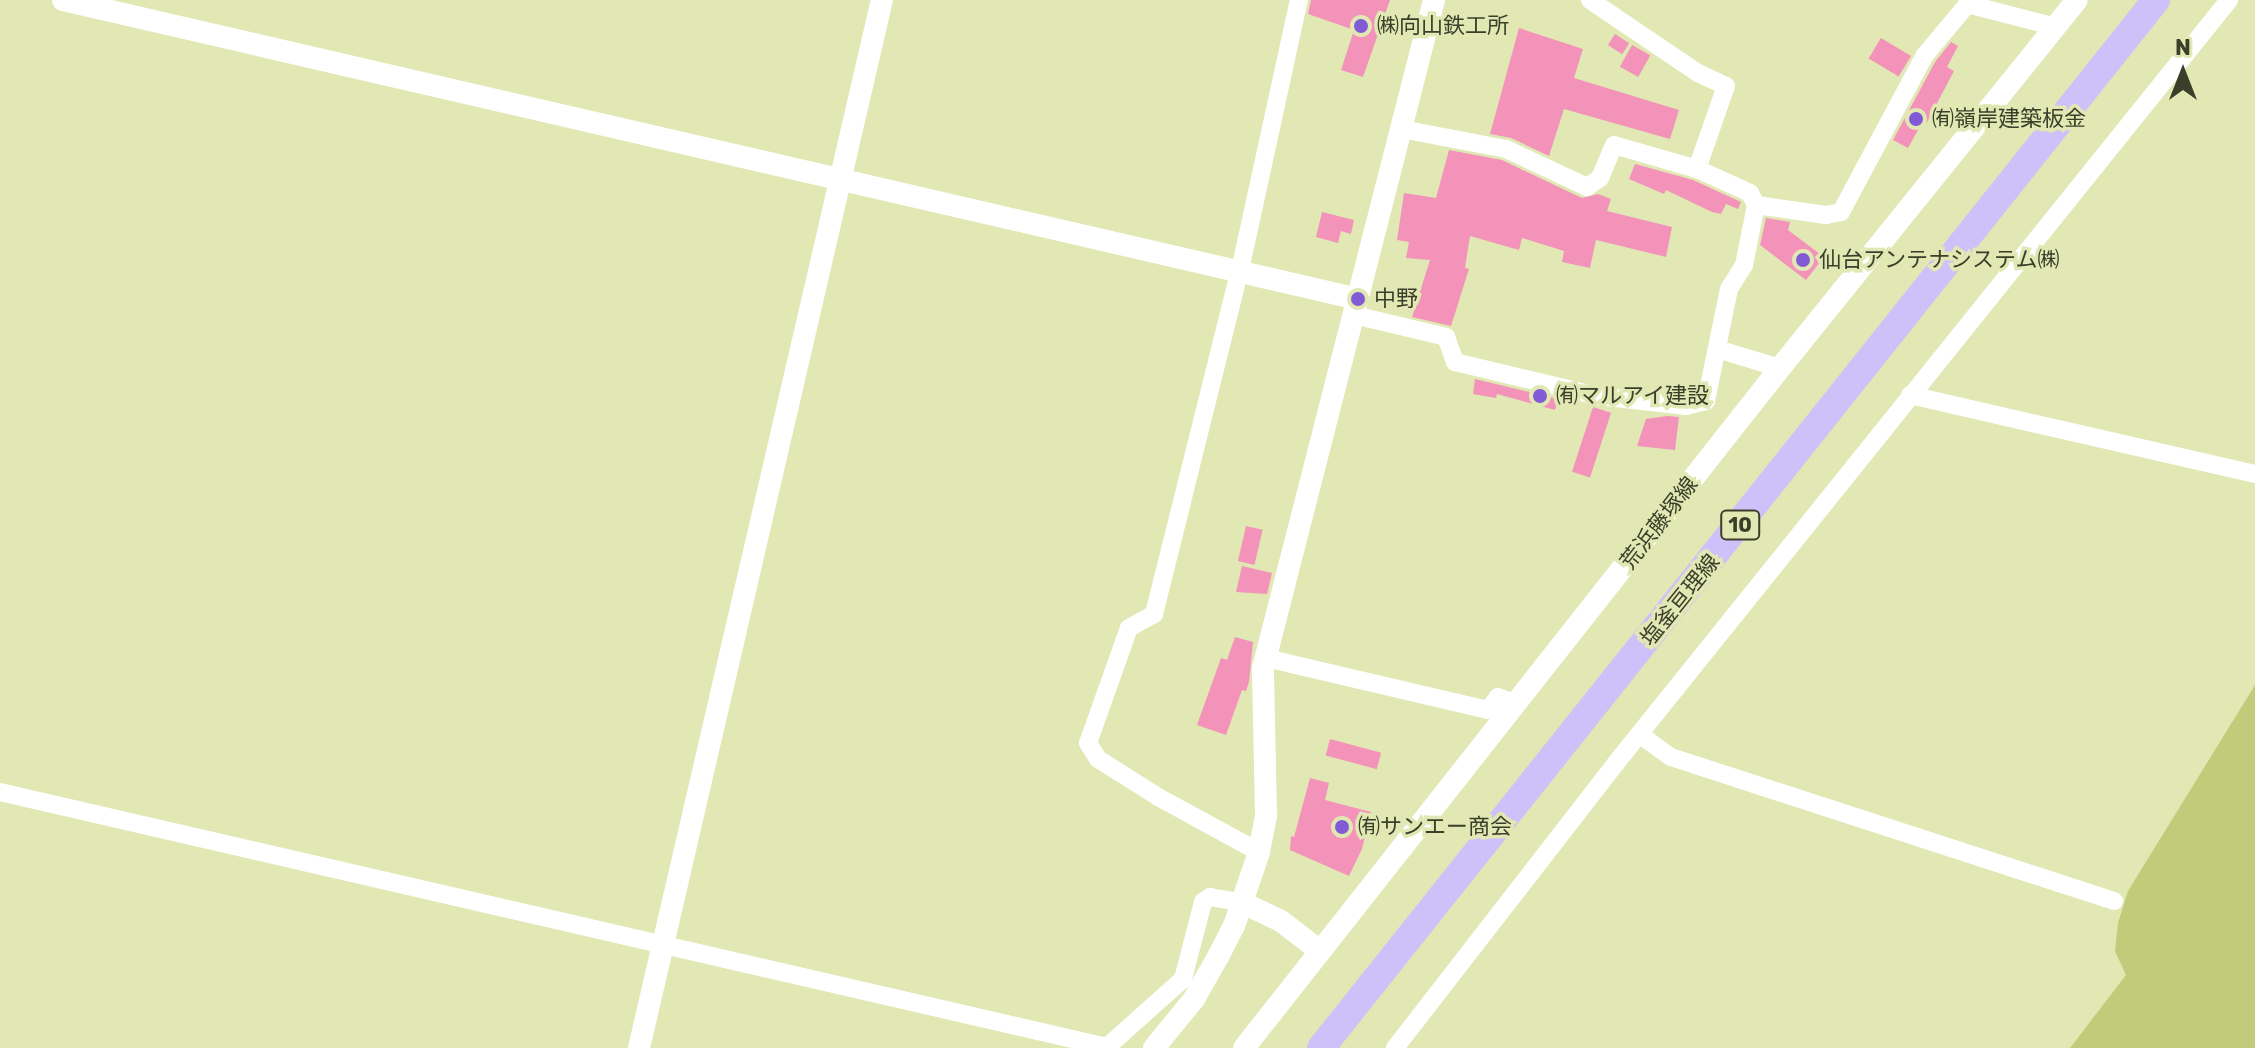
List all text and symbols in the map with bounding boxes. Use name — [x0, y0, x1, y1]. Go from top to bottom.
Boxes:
place label: ㈱向山鉄工所 — [1377, 13, 1509, 39]
marker: ㈱向山鉄工所 — [1352, 17, 1370, 35]
north arrow — [2143, 32, 2223, 112]
text: N — [2175, 34, 2191, 61]
place label: ㈲嶺岸建築板金 — [1932, 106, 2086, 132]
marker: ㈲嶺岸建築板金 — [1907, 110, 1925, 128]
place label: 仙台アンテナシステム㈱ — [1819, 247, 2061, 273]
marker: 仙台アンテナシステム㈱ — [1794, 251, 1812, 269]
place label: 中野 — [1374, 286, 1418, 312]
marker: 中野 — [1349, 290, 1367, 308]
place label: ㈲マルアイ建設 — [1556, 383, 1710, 409]
marker: ㈲マルアイ建設 — [1531, 387, 1549, 405]
street label: 荒浜藤塚線 — [1615, 472, 1703, 574]
road number: 10 — [1720, 509, 1760, 541]
street label: 塩釜亘理線 — [1635, 549, 1725, 651]
place label: ㈲サンエー商会 — [1358, 814, 1512, 840]
marker: ㈲サンエー商会 — [1333, 818, 1351, 836]

